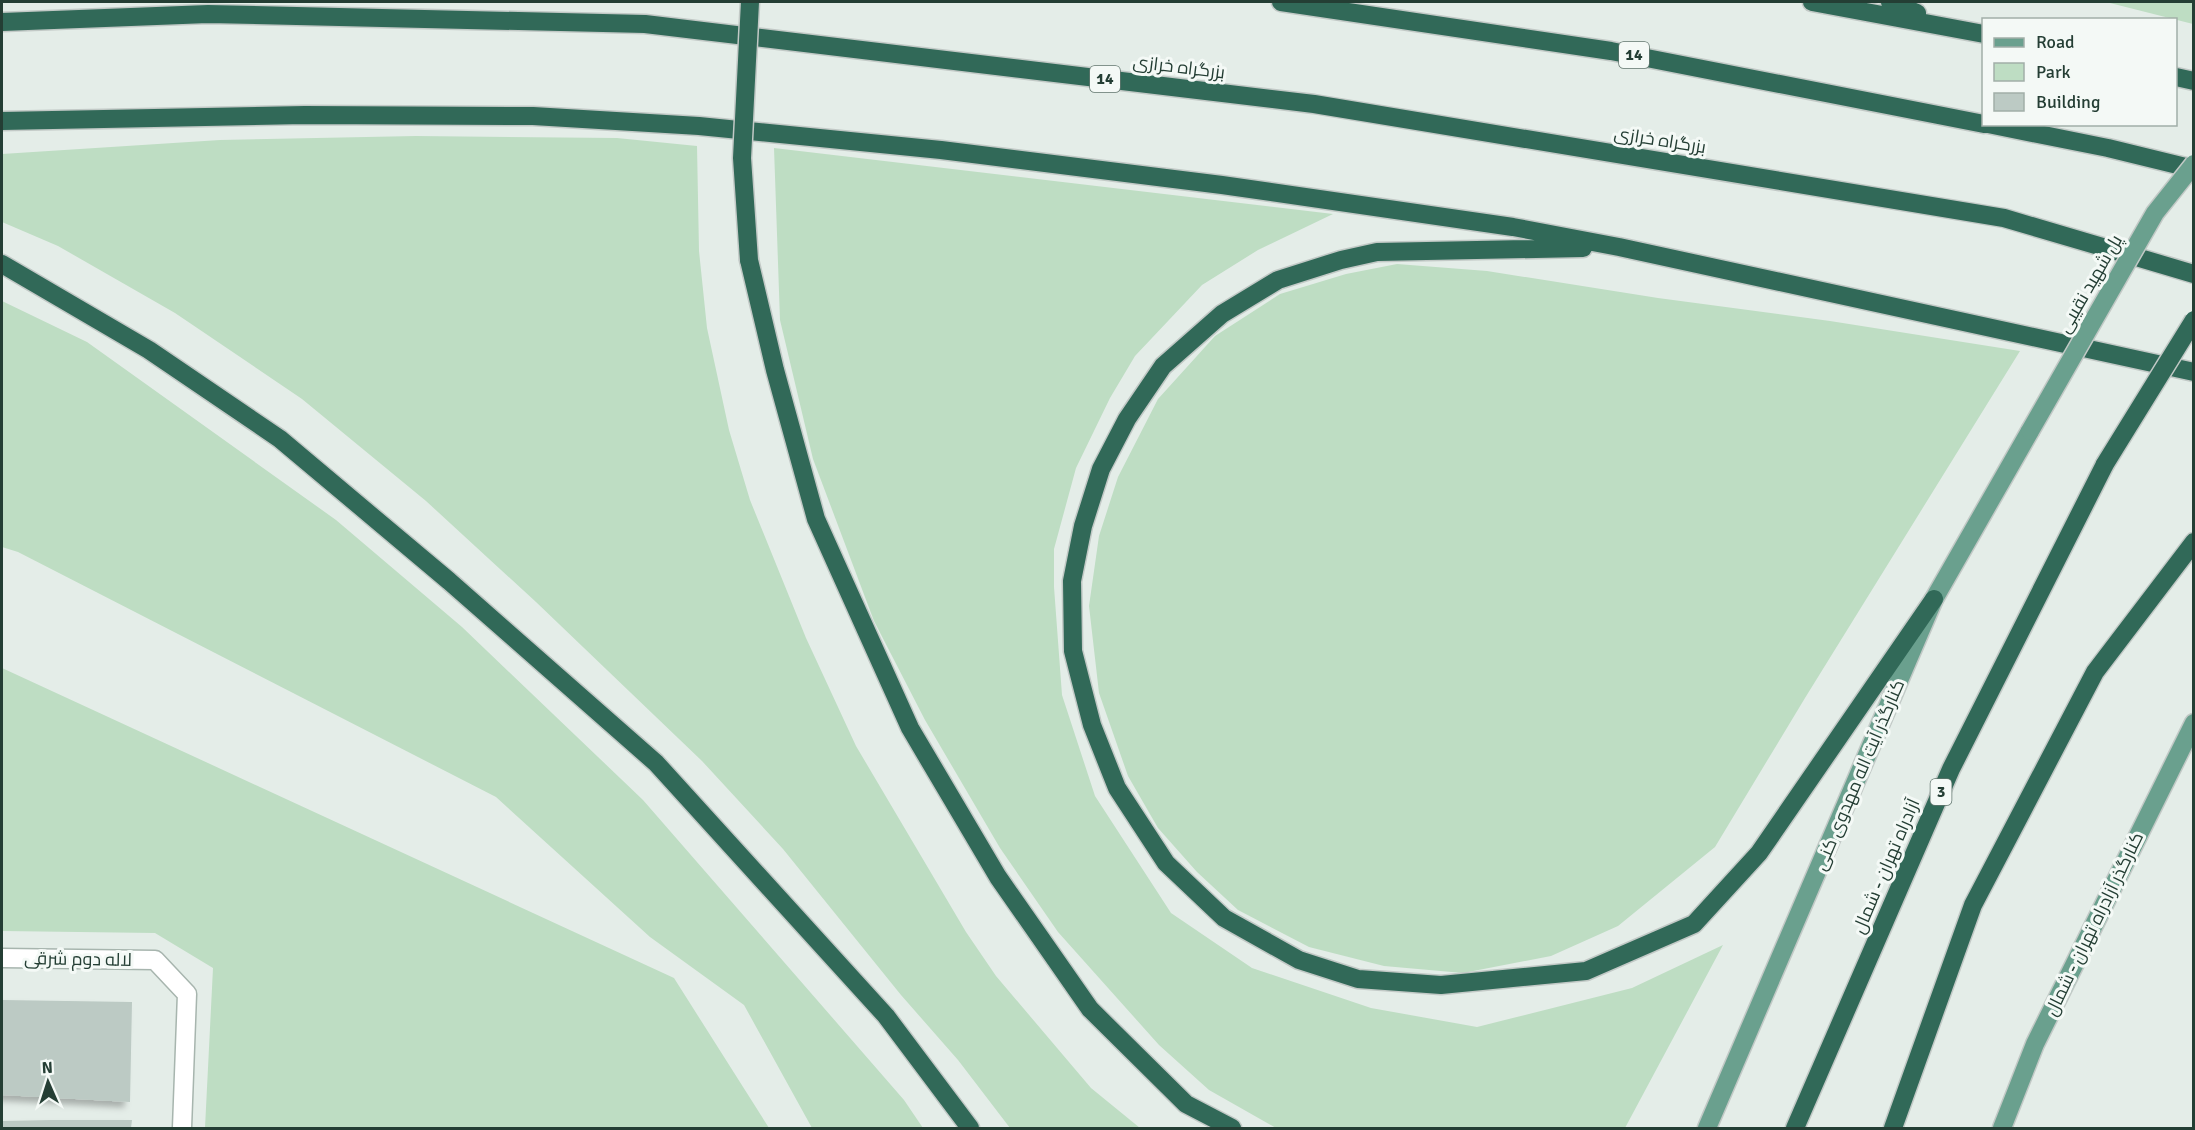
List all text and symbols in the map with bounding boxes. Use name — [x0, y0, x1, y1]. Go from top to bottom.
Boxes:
legend — [1982, 18, 2177, 126]
text: Road — [2036, 31, 2075, 53]
road number: 14 — [1619, 42, 1649, 68]
street label: بزرگراه خرازی — [1132, 50, 1226, 84]
text: Park — [2036, 61, 2071, 83]
road number: 14 — [1090, 66, 1120, 92]
text: Building — [2036, 91, 2100, 113]
street label: بزرگراه خرازی — [1612, 122, 1708, 158]
street label: پل شهید نقیبی — [2053, 231, 2128, 338]
street label: کنارگذر آیت اله مهدوی کنی — [1809, 676, 1909, 874]
road number: 3 — [1930, 779, 1952, 805]
street label: آزادراه تهران - شمال — [1848, 795, 1924, 937]
street label: کنارگذر آزادراه تهران - شمال — [2040, 829, 2148, 1019]
street label: لاله دوم شرقی — [24, 947, 132, 972]
north arrow — [18, 1052, 78, 1112]
text: N — [41, 1058, 53, 1078]

